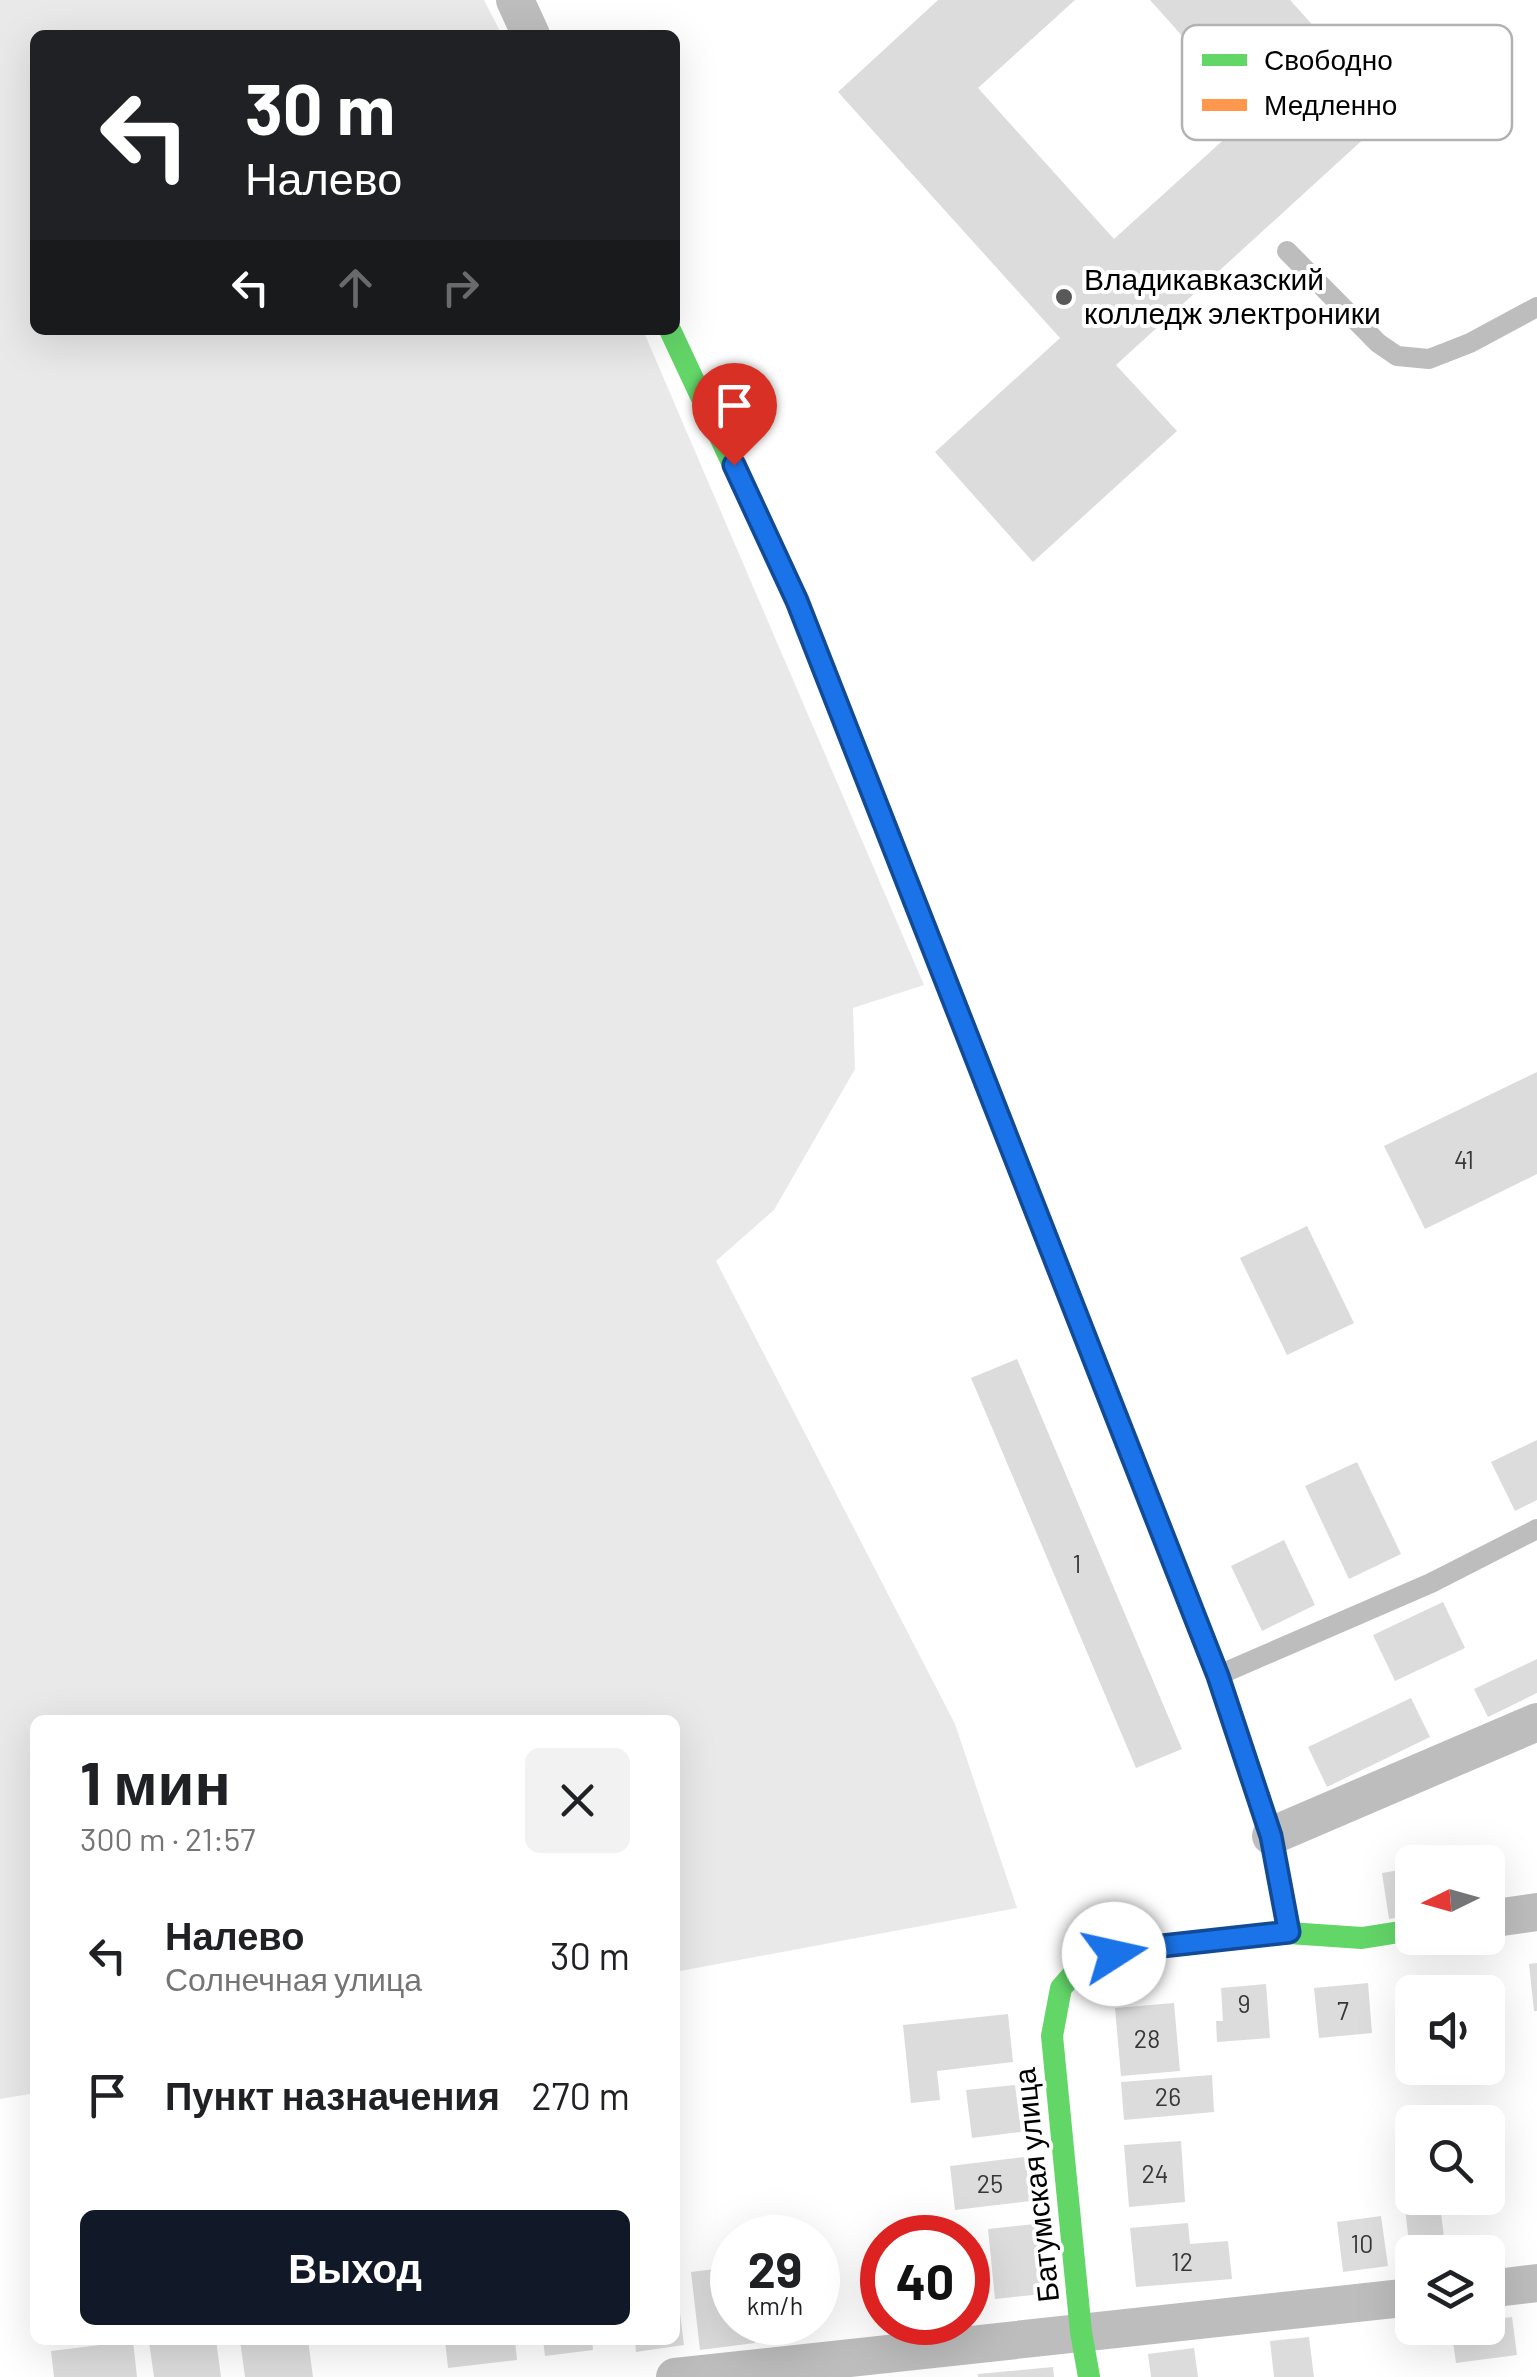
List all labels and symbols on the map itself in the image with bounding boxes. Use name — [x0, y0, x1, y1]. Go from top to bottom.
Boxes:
legend — [1182, 25, 1512, 140]
text: Свободно — [1264, 42, 1393, 76]
text: Медленно — [1264, 87, 1397, 121]
place label: Владикавказский колледж электроники — [1084, 260, 1381, 330]
marker: Владикавказский колледж электроники — [1053, 286, 1075, 308]
pin — [692, 363, 777, 466]
house number: 41 — [1454, 1144, 1474, 1174]
house number: 1 — [1073, 1548, 1081, 1578]
north arrow — [1395, 1845, 1505, 1955]
position arrow — [1062, 1902, 1166, 2006]
house number: 9 — [1237, 1988, 1251, 2018]
house number: 7 — [1337, 1995, 1349, 2025]
house number: 28 — [1134, 2023, 1160, 2053]
street label: Батумская улица — [1005, 2066, 1065, 2304]
house number: 26 — [1155, 2081, 1181, 2111]
house number: 24 — [1141, 2158, 1169, 2188]
house number: 25 — [977, 2168, 1003, 2198]
speed limit sign: 40 — [860, 2215, 990, 2345]
house number: 10 — [1351, 2228, 1373, 2258]
house number: 12 — [1171, 2246, 1193, 2276]

